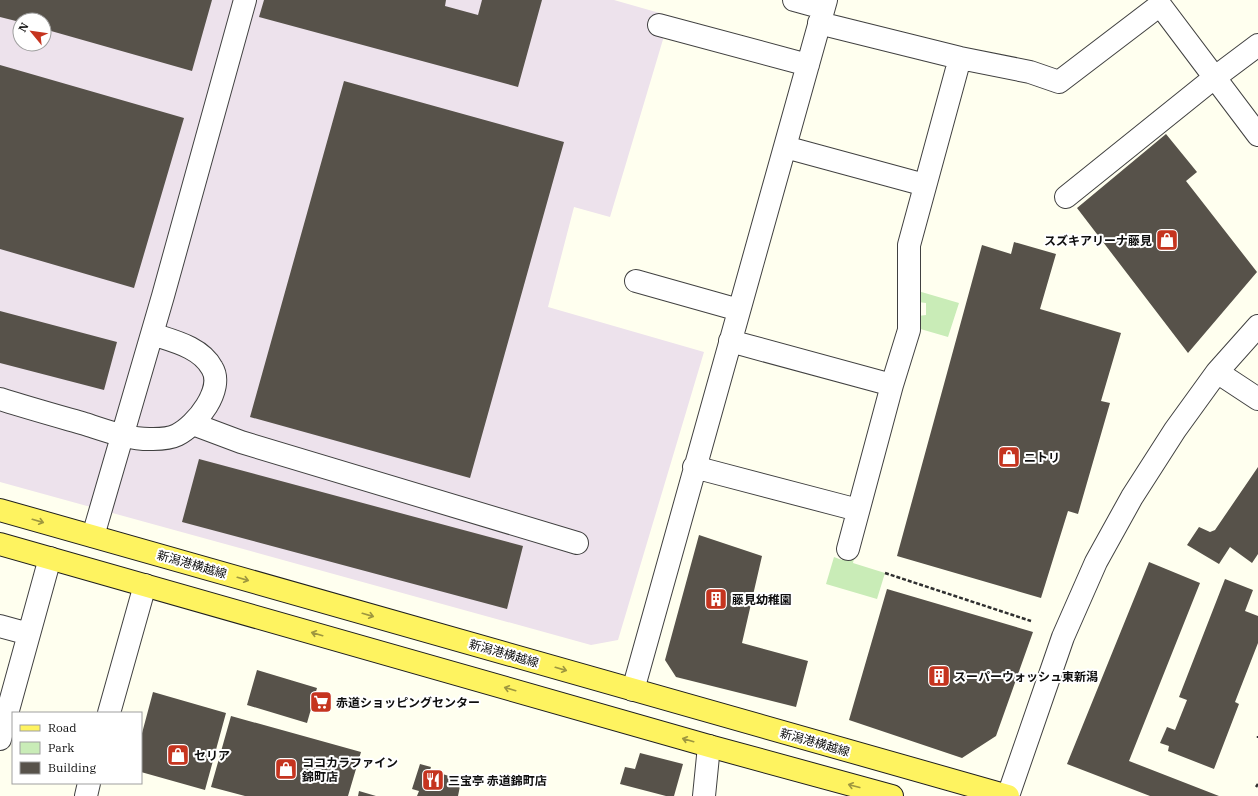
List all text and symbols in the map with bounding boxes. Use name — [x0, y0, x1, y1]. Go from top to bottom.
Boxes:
north arrow — [12, 12, 52, 52]
text: N — [15, 20, 32, 34]
shop icon: スズキアリーナ藤見 — [1154, 227, 1180, 253]
place label: スズキアリーナ藤見 — [1044, 233, 1152, 248]
shop icon: ニトリ — [996, 444, 1022, 470]
place label: ニトリ — [1024, 450, 1060, 465]
one-way arrow — [31, 518, 44, 525]
street label: 新潟港横越線 — [155, 547, 229, 581]
one-way arrow — [237, 576, 250, 583]
building icon: 藤見幼稚園 — [703, 586, 729, 612]
place label: 藤見幼稚園 — [732, 592, 792, 607]
one-way arrow — [362, 611, 375, 619]
one-way arrow — [311, 630, 324, 637]
street label: 新潟港横越線 — [467, 636, 541, 670]
building icon: スーパーウォッシュ東新潟 — [926, 663, 952, 689]
one-way arrow — [554, 666, 567, 673]
place label: スーパーウォッシュ東新潟 — [954, 669, 1098, 684]
one-way arrow — [503, 685, 516, 692]
supermarket icon: 赤道ショッピングセンター — [308, 689, 334, 715]
place label: 赤道ショッピングセンター — [336, 695, 480, 710]
legend — [12, 712, 142, 784]
text: Road — [48, 720, 77, 735]
street label: 新潟港横越線 — [778, 725, 852, 759]
one-way arrow — [682, 736, 695, 743]
text: Park — [48, 740, 74, 755]
shop icon: セリア — [165, 742, 191, 768]
place label: セリア — [194, 748, 230, 763]
place label: ココカラファイン 錦町店 — [301, 755, 398, 784]
shop icon: ココカラファイン 錦町店 — [273, 756, 299, 782]
text: Building — [48, 760, 96, 775]
restaurant icon: 三宝亭 赤道錦町店 — [420, 767, 446, 793]
place label: 三宝亭 赤道錦町店 — [448, 773, 547, 788]
one-way arrow — [848, 782, 861, 789]

